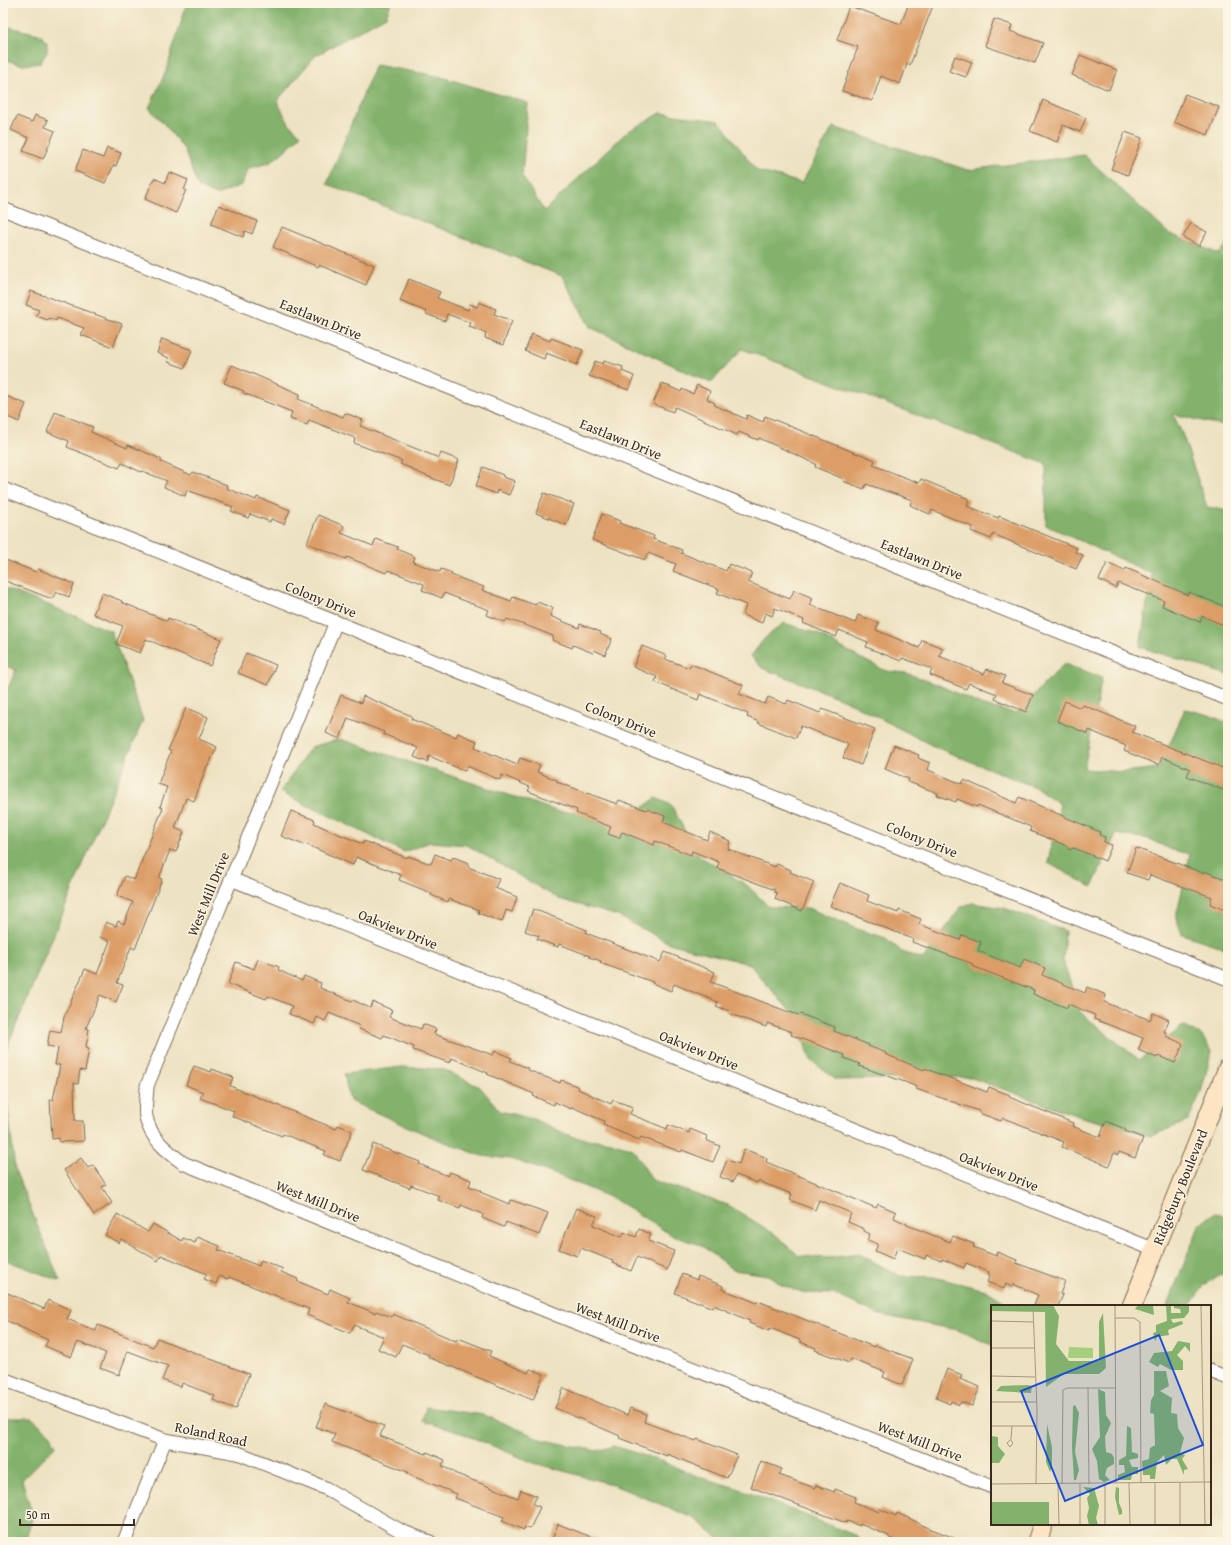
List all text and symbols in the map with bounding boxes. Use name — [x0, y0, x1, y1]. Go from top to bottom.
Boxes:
street label: Eastlawn Drive — [277, 293, 365, 345]
street label: Eastlawn Drive — [577, 413, 665, 465]
street label: Eastlawn Drive — [878, 533, 966, 585]
street label: Colony Drive — [282, 576, 360, 623]
street label: Colony Drive — [582, 696, 660, 743]
street label: Colony Drive — [883, 816, 961, 863]
street label: West Mill Drive — [182, 848, 234, 939]
street label: Oakview Drive — [355, 904, 441, 954]
street label: Oakview Drive — [656, 1025, 742, 1075]
street label: Ridgebury Boulevard — [1148, 1126, 1213, 1248]
street label: Oakview Drive — [956, 1146, 1042, 1196]
street label: West Mill Drive — [273, 1175, 364, 1227]
street label: West Mill Drive — [573, 1297, 664, 1347]
inset map — [991, 1305, 1211, 1525]
street label: West Mill Drive — [875, 1416, 966, 1466]
street label: Roland Road — [173, 1417, 250, 1452]
scale bar — [20, 1501, 134, 1527]
text: 50 m — [26, 1506, 50, 1523]

